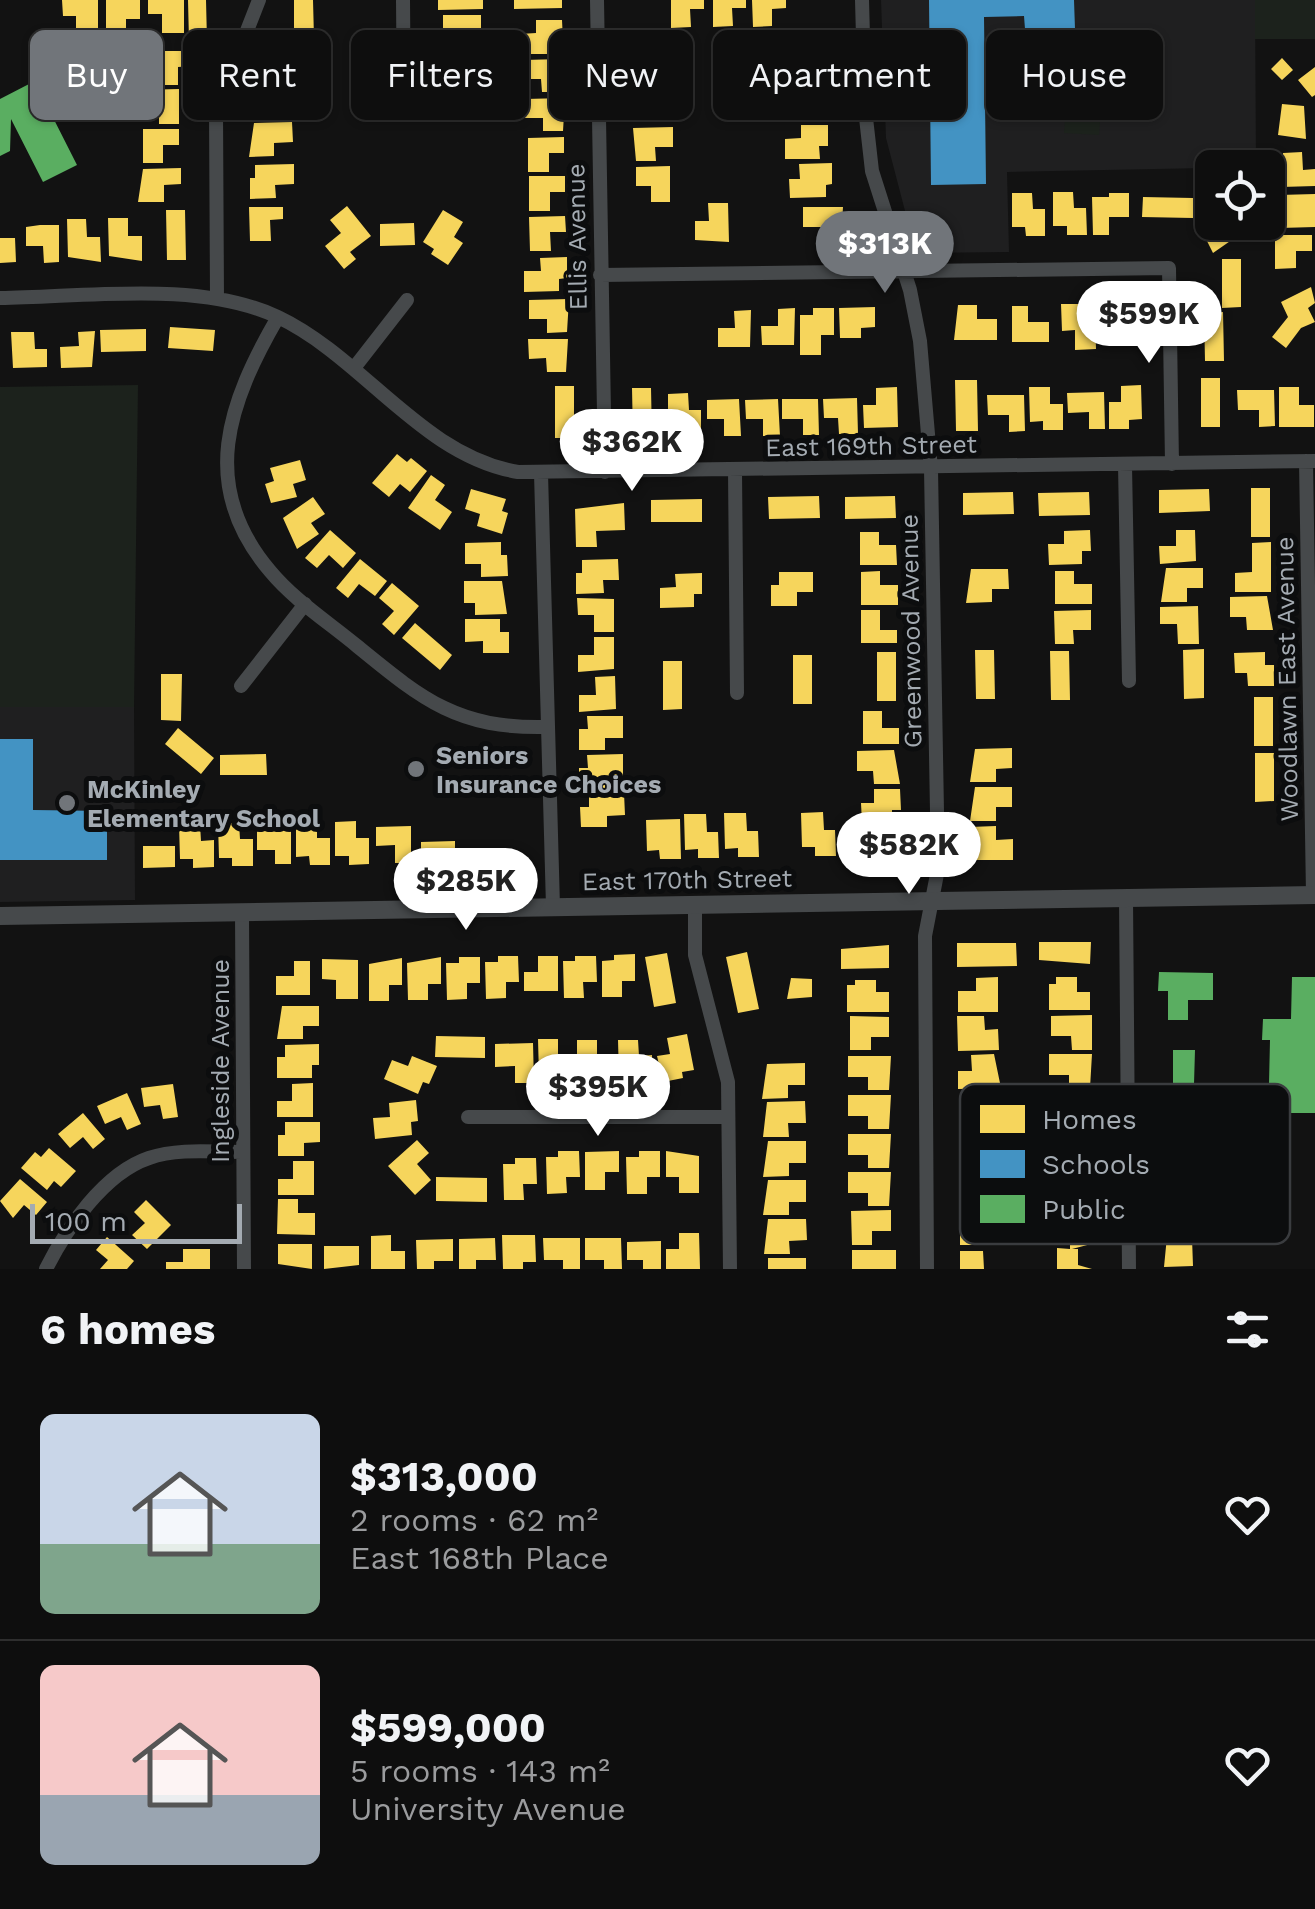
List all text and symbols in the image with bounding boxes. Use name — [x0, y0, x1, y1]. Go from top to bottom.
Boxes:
chip: Buy — [30, 30, 163, 120]
chip: Rent — [183, 30, 331, 120]
chip: Filters — [351, 30, 529, 120]
chip: New — [549, 30, 693, 120]
chip: Apartment — [713, 30, 966, 120]
chip: House — [986, 30, 1163, 120]
map controls — [1195, 150, 1285, 240]
button: locate — [1195, 150, 1285, 240]
street label: Ellis Avenue — [561, 163, 593, 311]
pin: $313K — [815, 211, 955, 296]
text: $313K — [838, 224, 932, 262]
pin: $599K — [1079, 281, 1219, 366]
text: $599K — [1099, 294, 1199, 332]
pin: $362K — [562, 409, 702, 494]
text: $362K — [582, 422, 682, 460]
street label: East 169th Street — [765, 430, 978, 462]
street label: Greenwood Avenue — [894, 514, 928, 748]
street label: Woodlawn East Avenue — [1270, 536, 1304, 822]
place label: Seniors Insurance Choices — [436, 741, 661, 799]
marker: Seniors Insurance Choices — [405, 758, 427, 780]
place label: McKinley Elementary School — [87, 775, 321, 833]
marker: McKinley Elementary School — [56, 792, 78, 814]
pin: $582K — [839, 812, 979, 897]
text: $582K — [859, 825, 959, 863]
pin: $285K — [396, 848, 536, 933]
text: $285K — [416, 861, 516, 899]
street label: East 170th Street — [582, 864, 793, 896]
street label: Ingleside Avenue — [206, 959, 235, 1163]
pin: $395K — [528, 1054, 668, 1139]
text: $395K — [548, 1067, 648, 1105]
legend — [960, 1084, 1290, 1244]
text: Homes — [1042, 1103, 1137, 1136]
text: Schools — [1042, 1148, 1150, 1181]
text: Public — [1042, 1193, 1126, 1226]
scale bar — [30, 1199, 242, 1244]
text: 100 m — [45, 1205, 127, 1238]
icon: filters — [1220, 1302, 1275, 1357]
text: 6 homes — [40, 1305, 215, 1354]
text: $313,000 — [350, 1452, 538, 1501]
icon: home — [120, 1454, 240, 1574]
icon: heart — [1220, 1487, 1275, 1542]
text: 2 rooms · 62 m² — [350, 1501, 598, 1539]
text: East 168th Place — [350, 1539, 609, 1577]
text: $599,000 — [350, 1703, 546, 1752]
icon: home — [120, 1705, 240, 1825]
icon: heart — [1220, 1738, 1275, 1793]
text: 5 rooms · 143 m² — [350, 1752, 610, 1790]
text: University Avenue — [350, 1790, 626, 1828]

